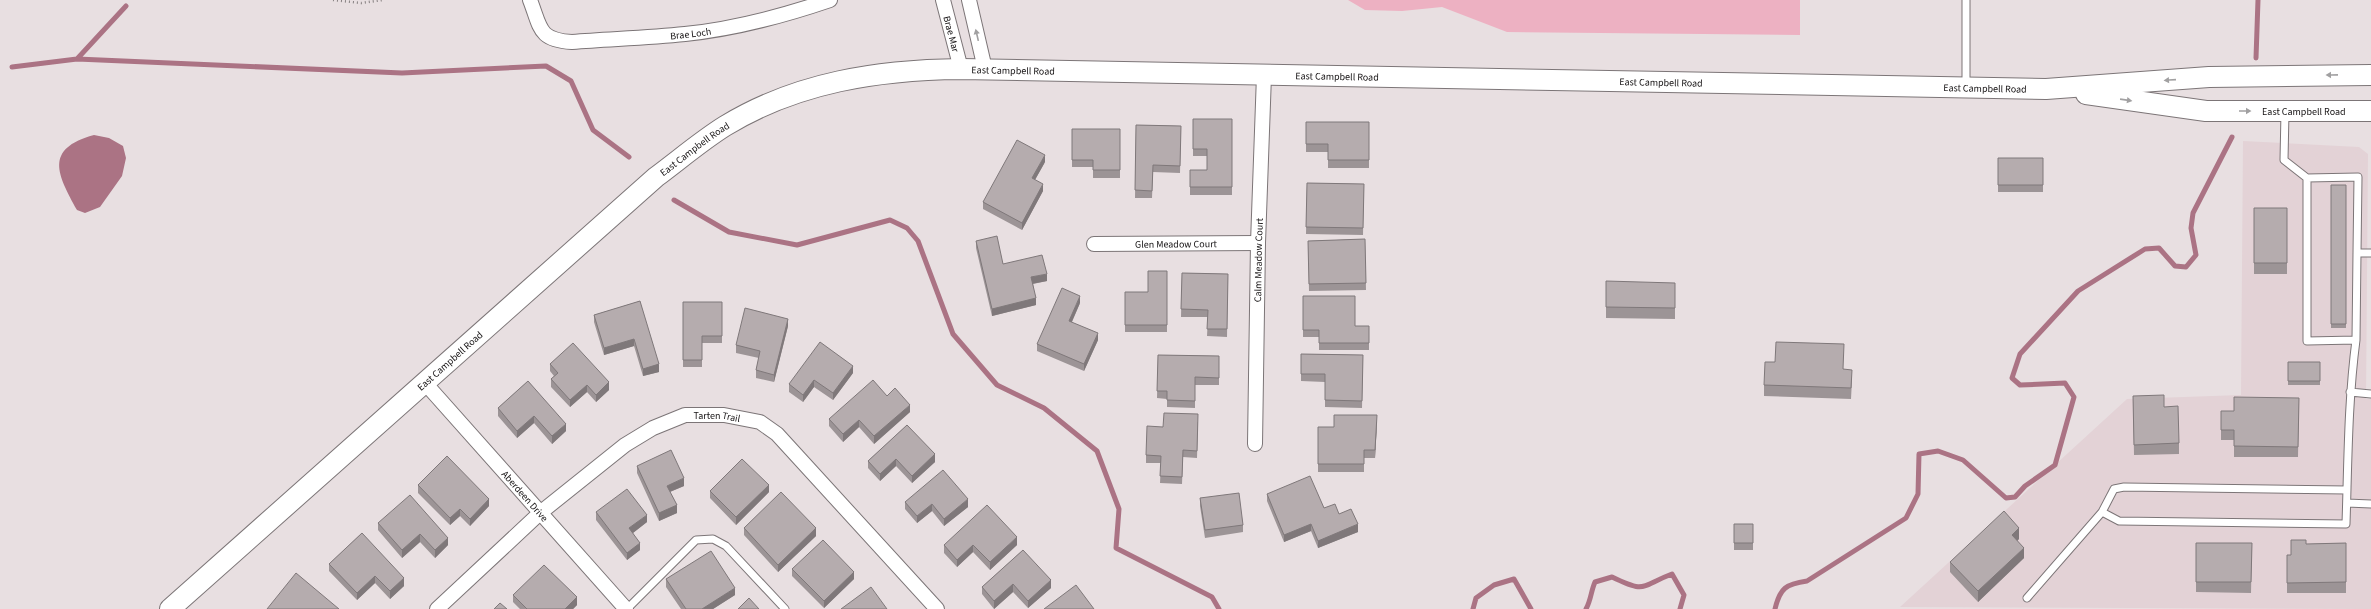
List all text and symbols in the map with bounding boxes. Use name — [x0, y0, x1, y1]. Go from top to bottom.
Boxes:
street label: Brae Mar — [939, 14, 962, 54]
street label: Brae Loch — [670, 25, 712, 43]
one-way arrow — [973, 28, 979, 41]
street label: East Campbell Road — [971, 63, 1055, 79]
street label: East Campbell Road — [1295, 69, 1379, 85]
one-way arrow — [2325, 72, 2338, 78]
street label: East Campbell Road — [1619, 75, 1703, 91]
one-way arrow — [2164, 76, 2176, 83]
street label: East Campbell Road — [1943, 81, 2027, 97]
one-way arrow — [2120, 97, 2132, 103]
street label: East Campbell Road — [2262, 105, 2346, 119]
one-way arrow — [2239, 108, 2252, 114]
street label: East Campbell Road — [657, 119, 732, 180]
street label: Calm Meadow Court — [1251, 217, 1267, 302]
street label: Glen Meadow Court — [1135, 237, 1218, 252]
street label: East Campbell Road — [414, 328, 486, 394]
street label: Tarten Trail — [694, 409, 742, 426]
street label: Aberdeen Drive — [498, 468, 551, 525]

